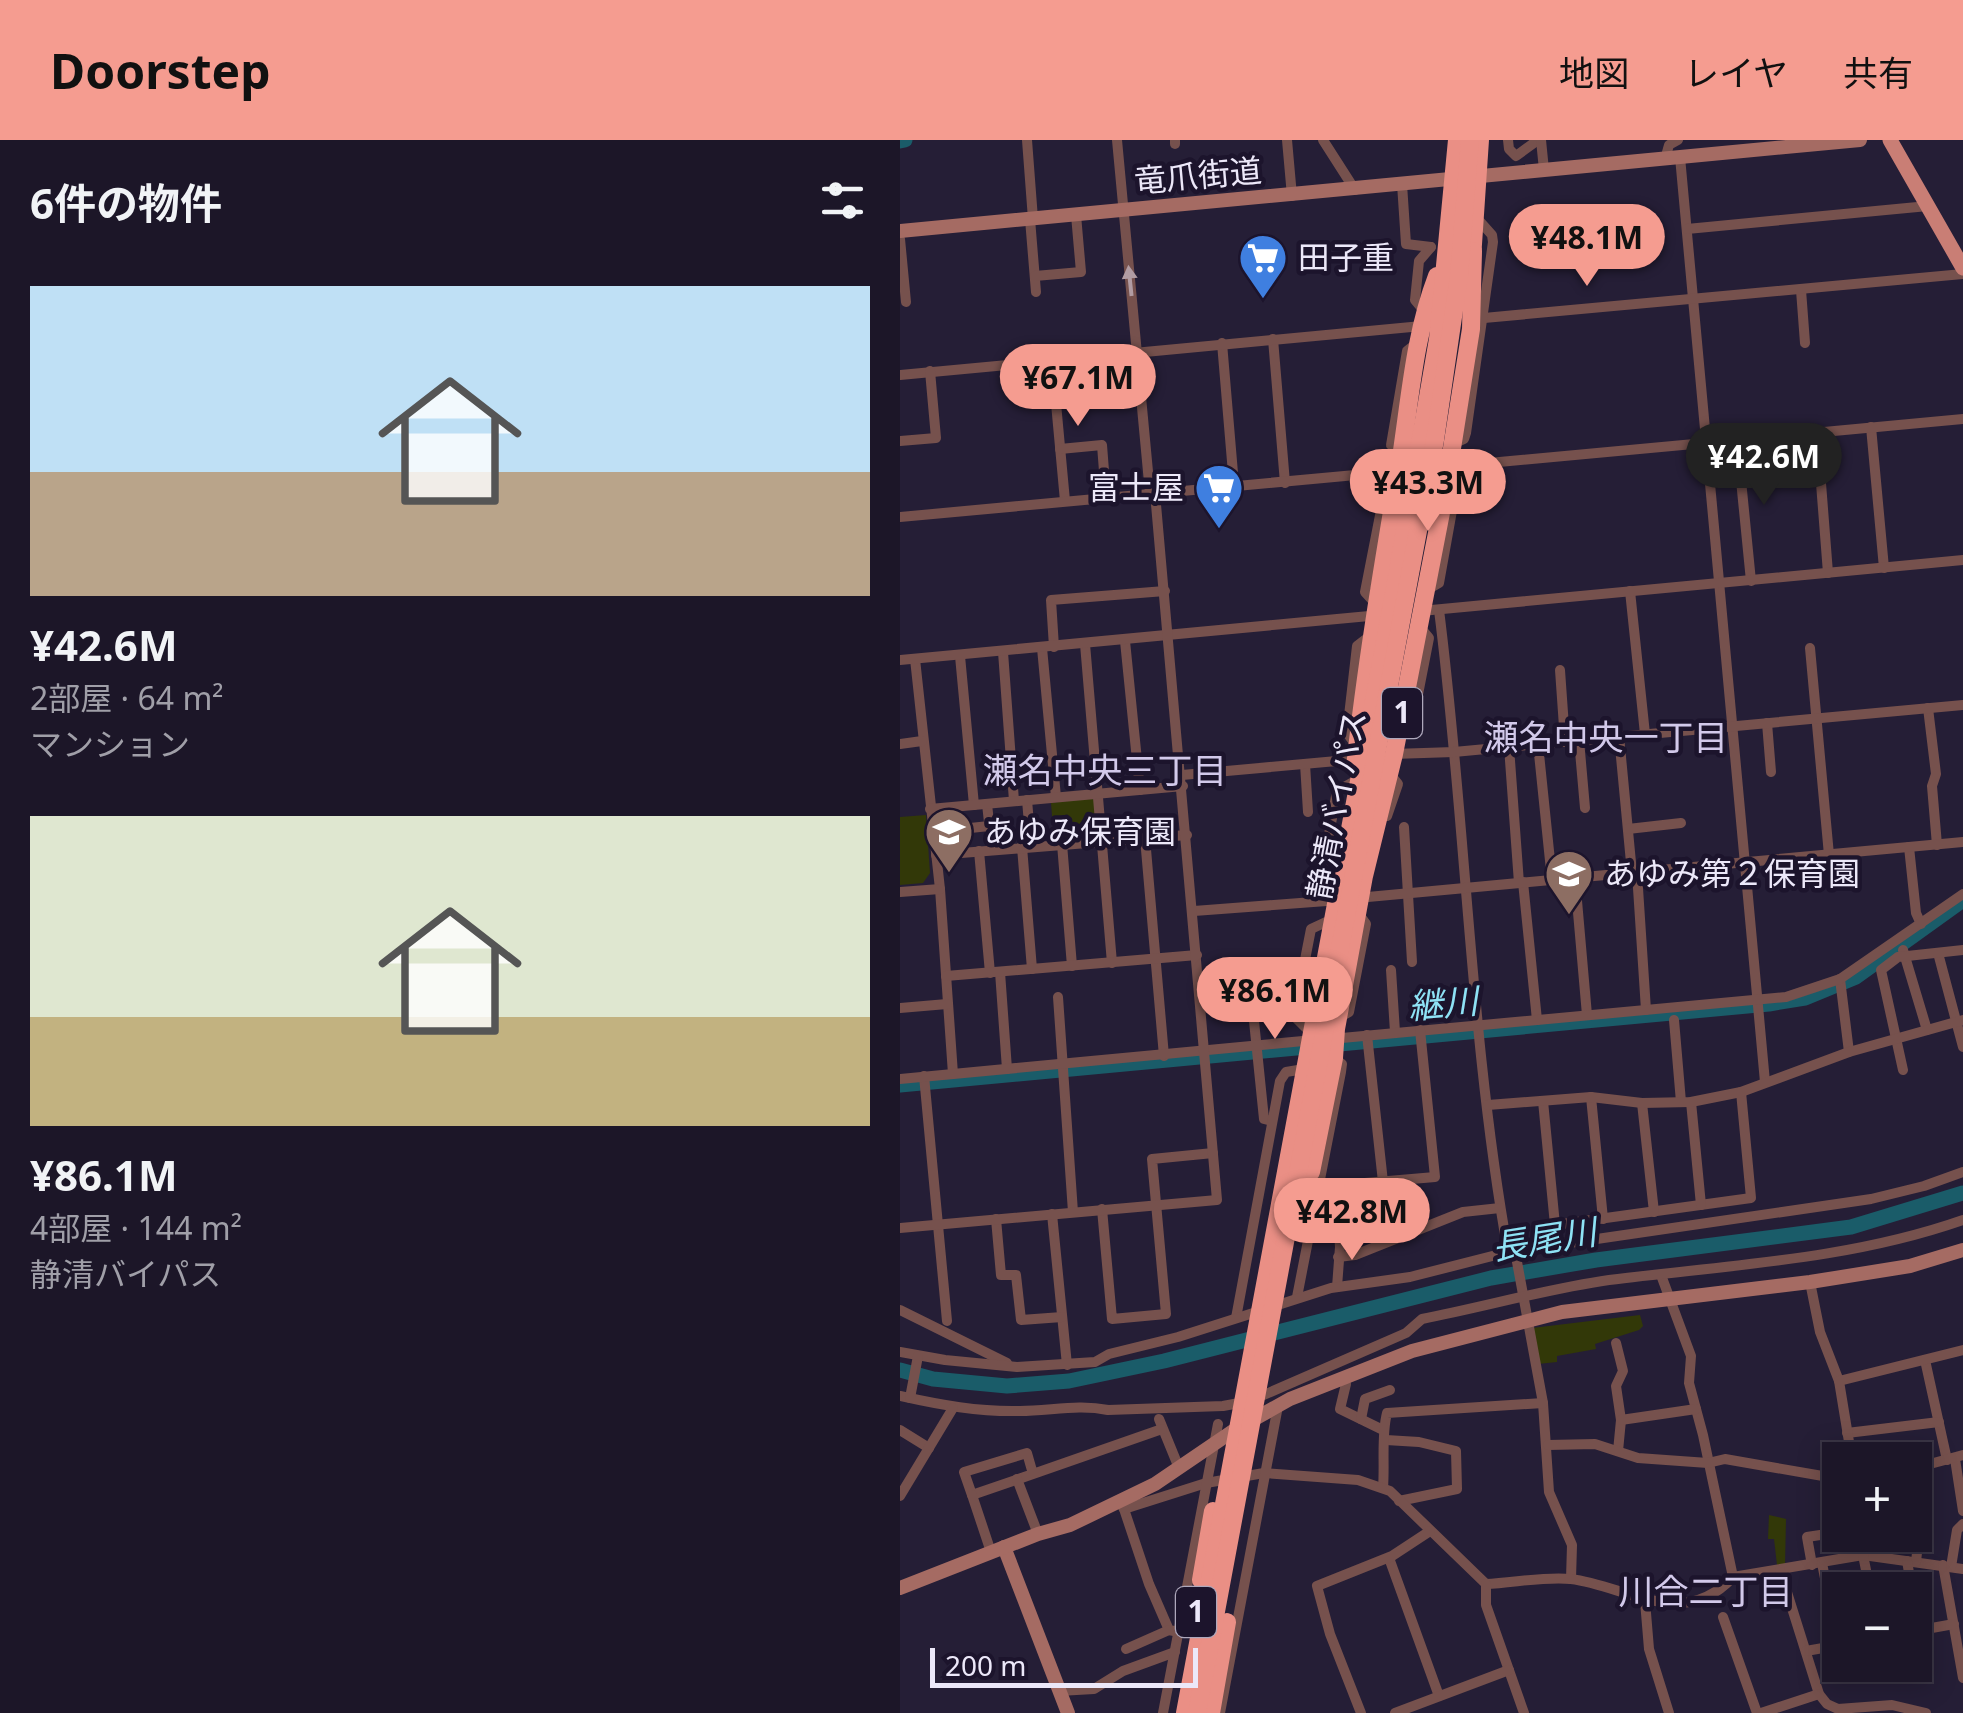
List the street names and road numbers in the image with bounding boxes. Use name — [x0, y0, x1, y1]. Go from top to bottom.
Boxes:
street label: 竜爪街道 — [1132, 148, 1264, 202]
road number: 1 — [1382, 688, 1422, 738]
street label: 静清バイパス — [1296, 707, 1375, 903]
road number: 1 — [1176, 1587, 1216, 1637]

